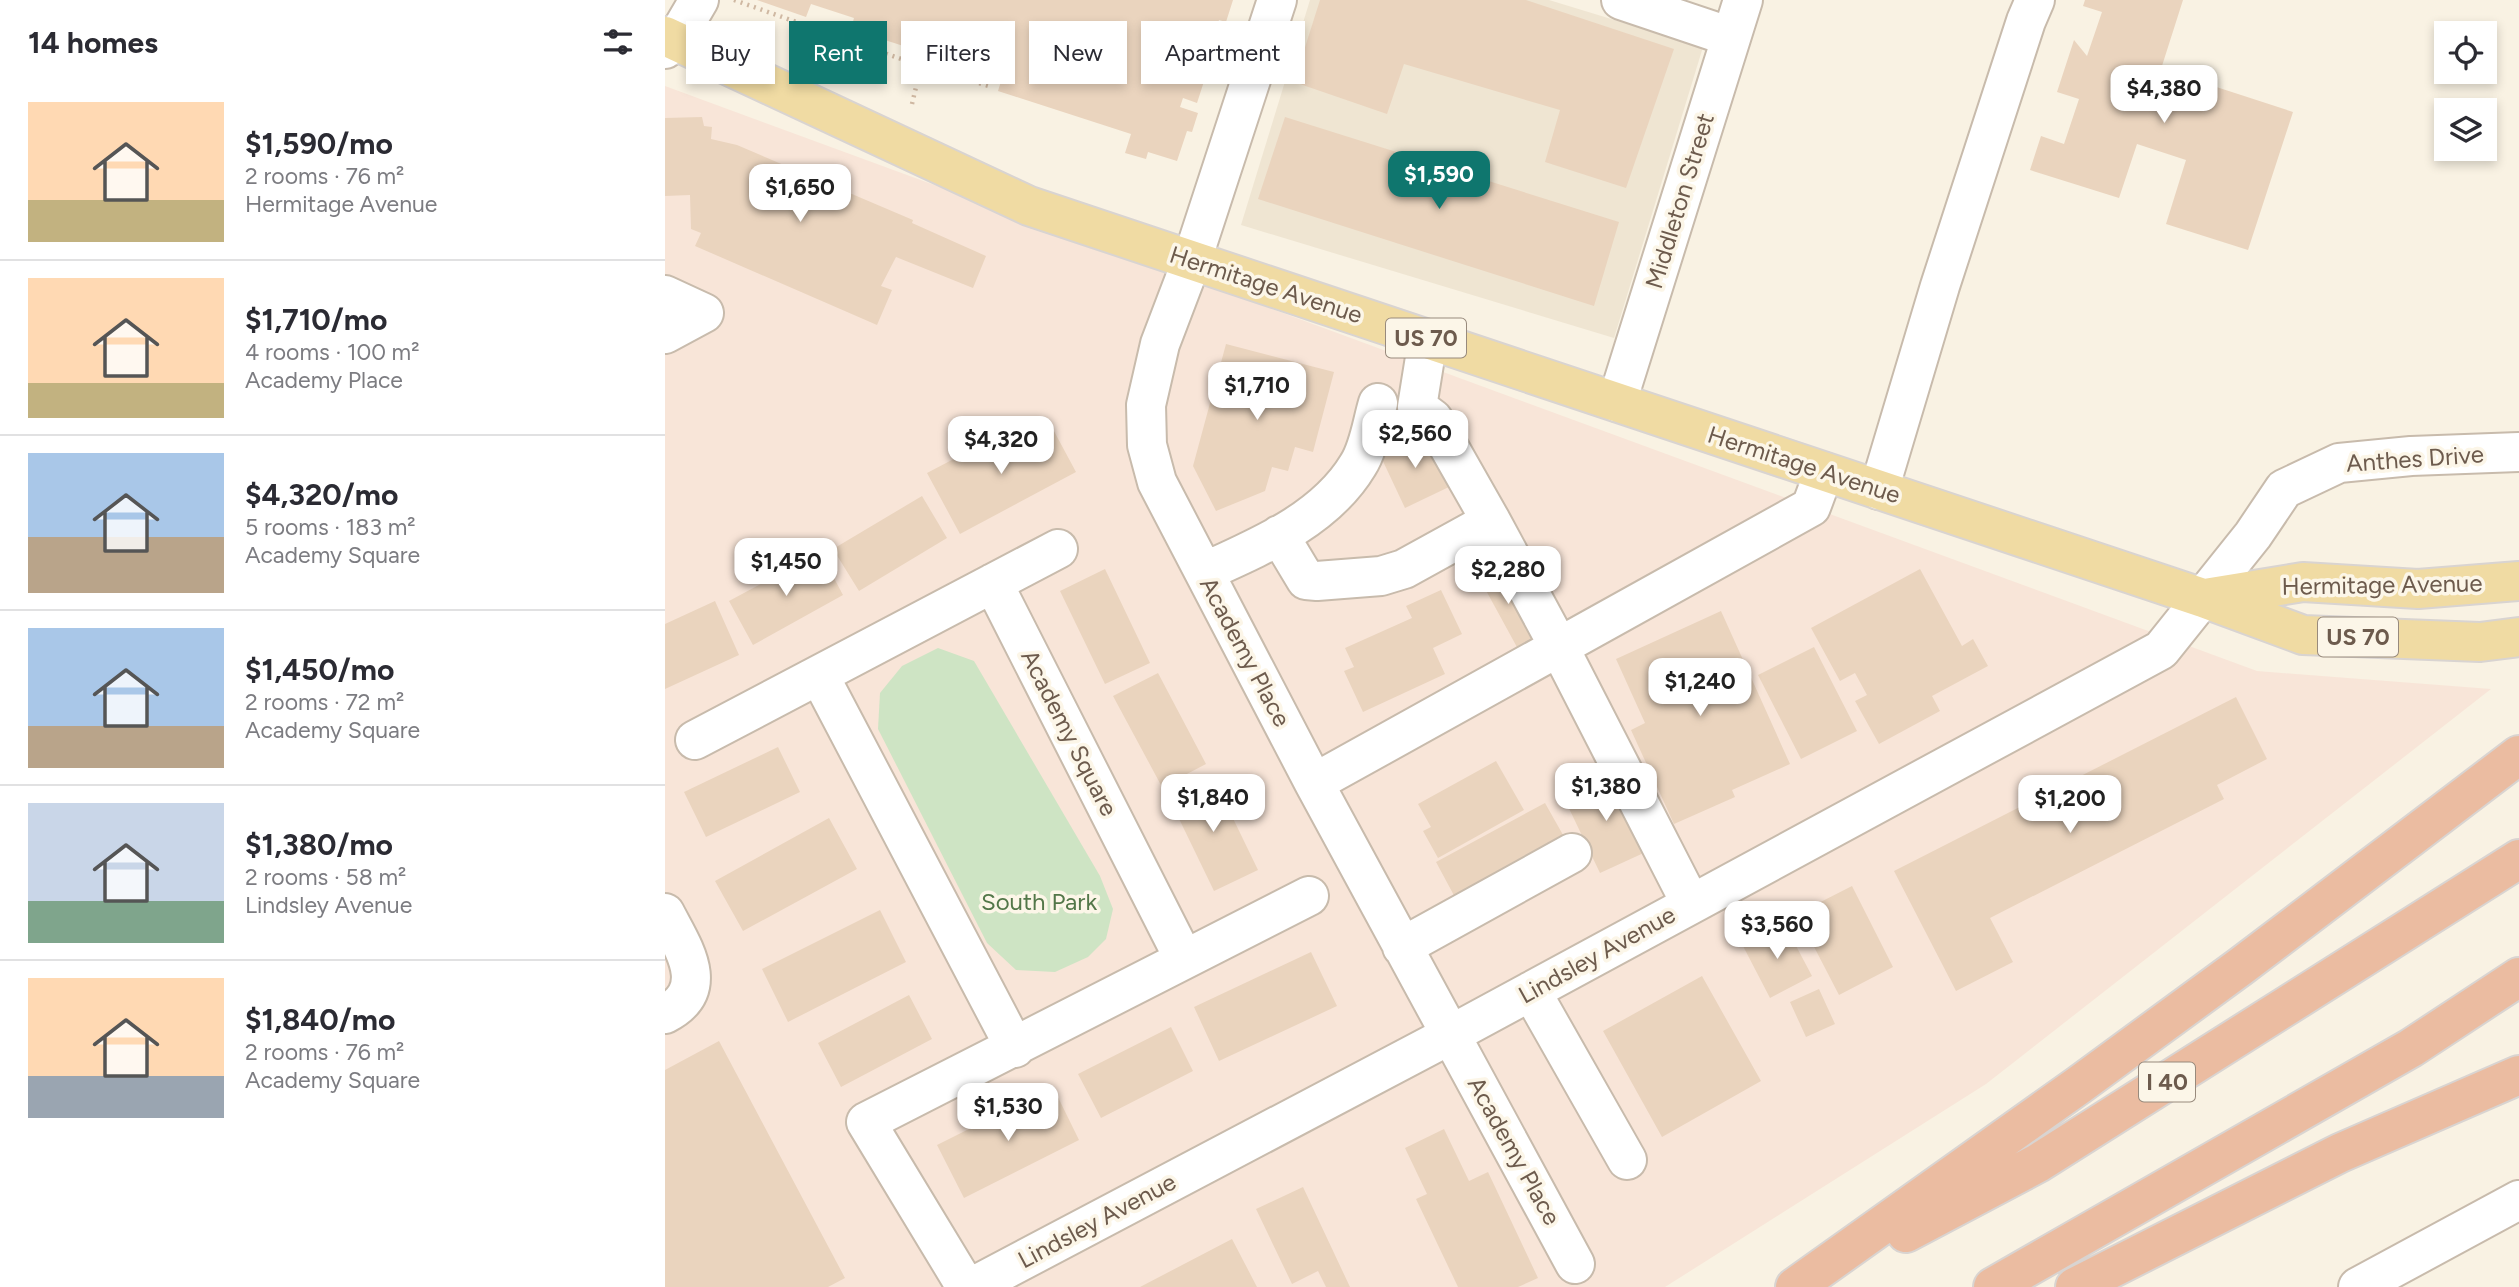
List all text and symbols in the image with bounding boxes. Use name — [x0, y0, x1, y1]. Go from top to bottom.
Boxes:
chip: Buy — [686, 21, 775, 84]
chip: Rent — [789, 21, 887, 84]
chip: Filters — [901, 21, 1015, 84]
chip: New — [1029, 21, 1127, 84]
chip: Apartment — [1141, 21, 1305, 84]
map controls — [2434, 21, 2497, 161]
button: locate — [2434, 21, 2497, 84]
icon: filters — [599, 23, 637, 61]
text: 14 homes — [28, 24, 158, 61]
pin: $4,380 — [2107, 66, 2221, 125]
text: $4,380 — [2127, 74, 2201, 102]
button: layers — [2434, 98, 2497, 161]
street label: Middleton Street — [1639, 110, 1720, 292]
text: $1,590/mo — [245, 125, 393, 162]
icon: home — [84, 130, 168, 214]
pin: $1,590 — [1382, 152, 1496, 211]
text: $1,590 — [1404, 160, 1474, 188]
text: 2 rooms · 76 m² — [245, 162, 404, 190]
pin: $1,650 — [743, 164, 857, 224]
text: $1,650 — [765, 173, 835, 201]
text: Hermitage Avenue — [245, 190, 437, 218]
street label: Hermitage Avenue — [1166, 240, 1366, 329]
text: $1,710/mo — [245, 301, 387, 338]
icon: home — [84, 306, 168, 390]
road number: US 70 — [1386, 318, 1466, 358]
text: 4 rooms · 100 m² — [245, 338, 419, 366]
pin: $1,710 — [1200, 362, 1314, 422]
text: Academy Place — [245, 366, 403, 394]
text: $1,710 — [1224, 371, 1290, 399]
pin: $2,560 — [1358, 410, 1472, 470]
pin: $4,320 — [944, 416, 1058, 476]
text: $2,560 — [1378, 419, 1452, 447]
street label: Hermitage Avenue — [1704, 420, 1904, 509]
text: $4,320 — [964, 425, 1038, 453]
street label: Anthes Drive — [2345, 439, 2485, 478]
text: $4,320/mo — [245, 476, 398, 513]
icon: home — [84, 481, 168, 565]
text: 5 rooms · 183 m² — [245, 513, 416, 541]
pin: $1,450 — [729, 538, 843, 598]
text: Academy Square — [245, 541, 420, 569]
pin: $2,280 — [1451, 546, 1565, 606]
text: $1,450 — [750, 547, 822, 575]
text: $2,280 — [1471, 555, 1545, 583]
street label: Hermitage Avenue — [2281, 568, 2483, 601]
street label: Academy Place — [1194, 572, 1297, 731]
road number: US 70 — [2318, 618, 2398, 656]
street label: Academy Square — [1015, 645, 1124, 821]
text: $1,450/mo — [245, 651, 394, 688]
icon: home — [84, 656, 168, 740]
pin: $1,240 — [1643, 658, 1757, 718]
text: $1,240 — [1664, 667, 1736, 695]
text: 2 rooms · 72 m² — [245, 688, 404, 716]
text: Academy Square — [245, 716, 420, 744]
pin: $1,380 — [1549, 764, 1663, 823]
text: $1,380 — [1571, 772, 1641, 800]
pin: $1,840 — [1156, 774, 1270, 834]
pin: $1,200 — [2013, 776, 2127, 835]
text: $1,840 — [1177, 783, 1249, 811]
text: $1,200 — [2034, 784, 2106, 812]
text: $1,380/mo — [245, 826, 393, 863]
icon: home — [84, 831, 168, 915]
text: 2 rooms · 58 m² — [245, 863, 406, 891]
park label: South Park — [981, 887, 1097, 916]
text: Lindsley Avenue — [245, 891, 412, 919]
street label: Lindsley Avenue — [1513, 900, 1680, 1010]
pin: $3,560 — [1720, 902, 1834, 961]
text: $3,560 — [1740, 910, 1814, 938]
text: $1,840/mo — [245, 1001, 395, 1038]
icon: home — [84, 1006, 168, 1090]
text: 2 rooms · 76 m² — [245, 1038, 404, 1066]
road number: I 40 — [2139, 1063, 2195, 1102]
text: Academy Square — [245, 1066, 420, 1094]
street label: Academy Place — [1462, 1072, 1567, 1230]
pin: $1,530 — [951, 1084, 1065, 1143]
text: $1,530 — [973, 1092, 1043, 1120]
street label: Lindsley Avenue — [1013, 1167, 1181, 1274]

